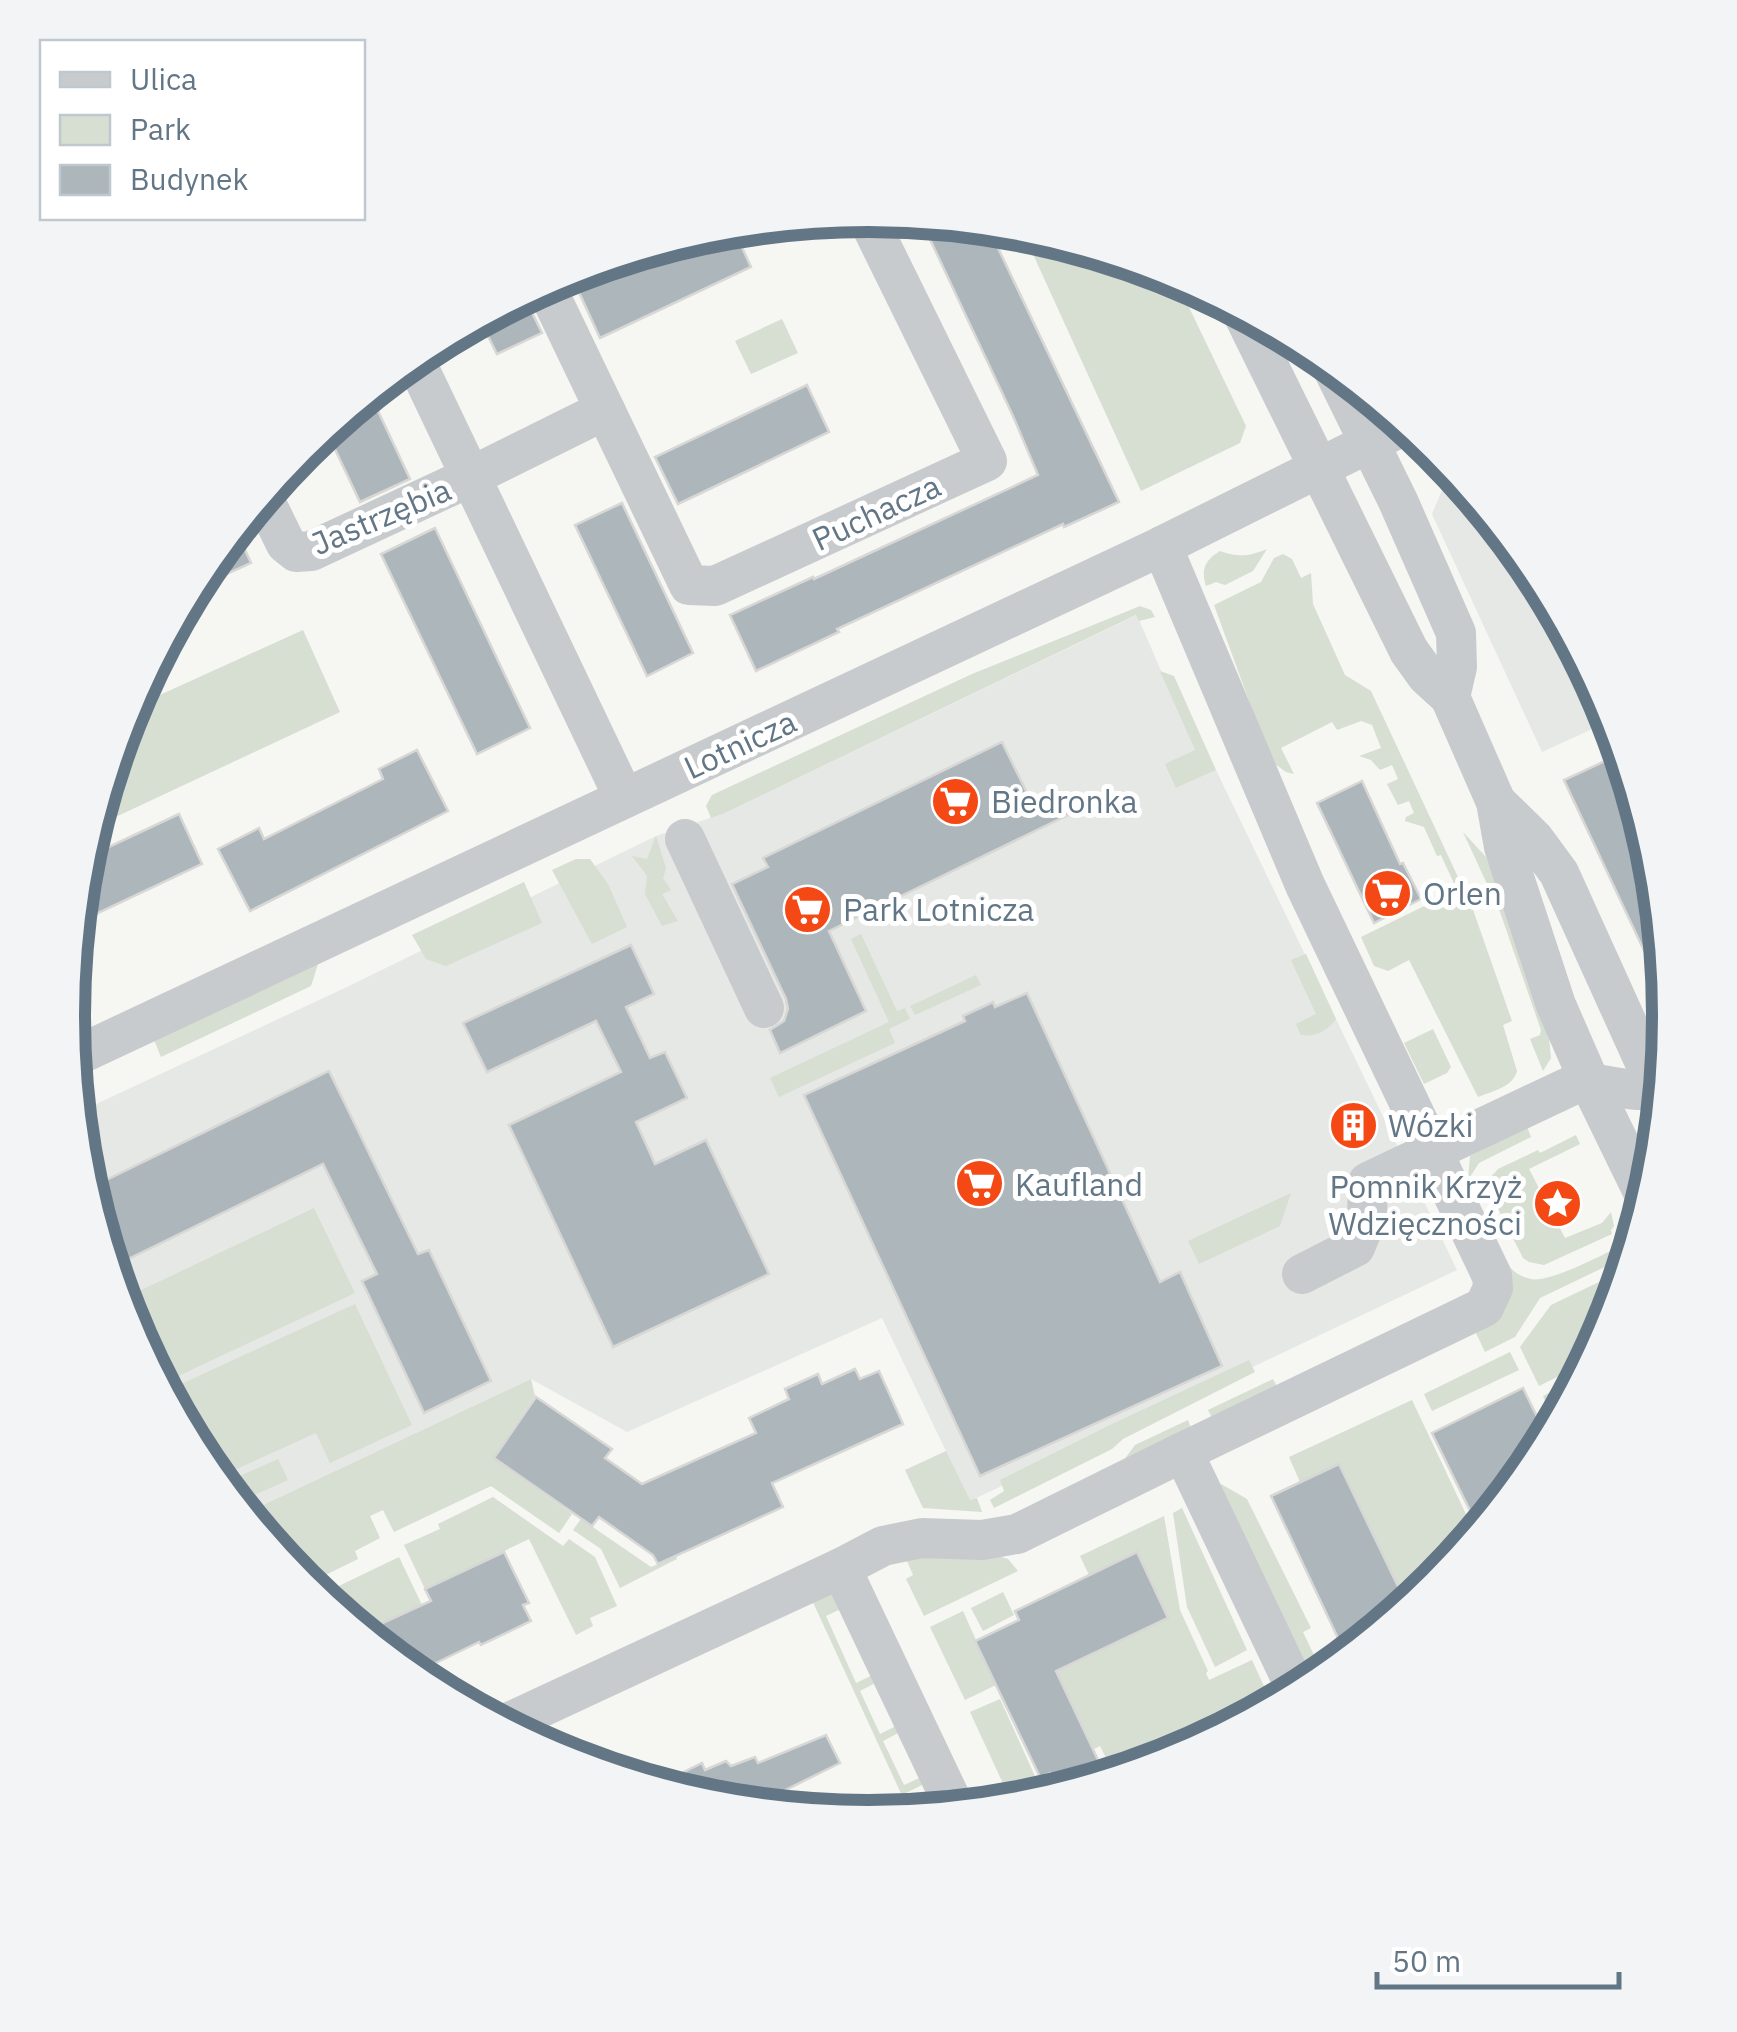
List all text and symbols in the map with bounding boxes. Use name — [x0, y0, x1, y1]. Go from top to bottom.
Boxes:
legend — [40, 40, 365, 220]
text: Ulica — [130, 59, 197, 98]
text: Park — [130, 109, 191, 148]
text: Budynek — [130, 159, 249, 198]
street label: Puchacza — [805, 464, 947, 560]
street label: Jastrzębia — [305, 468, 457, 564]
street label: Lotnicza — [677, 700, 803, 788]
supermarket icon: Biedronka — [930, 775, 982, 827]
place label: Biedronka — [991, 780, 1138, 822]
supermarket icon: Orlen — [1362, 867, 1414, 919]
place label: Orlen — [1423, 872, 1502, 914]
supermarket icon: Park Lotnicza — [782, 883, 834, 935]
place label: Park Lotnicza — [843, 888, 1034, 930]
building icon: Wózki — [1327, 1099, 1379, 1151]
place label: Wózki — [1388, 1104, 1474, 1146]
supermarket icon: Kaufland — [954, 1158, 1006, 1210]
place label: Kaufland — [1015, 1163, 1143, 1205]
place label: Pomnik Krzyż Wdzięczności — [1328, 1165, 1522, 1244]
place icon: Pomnik Krzyż Wdzięczności — [1531, 1178, 1583, 1230]
scale bar — [1377, 1927, 1620, 1989]
text: 50 m — [1392, 1941, 1461, 1980]

